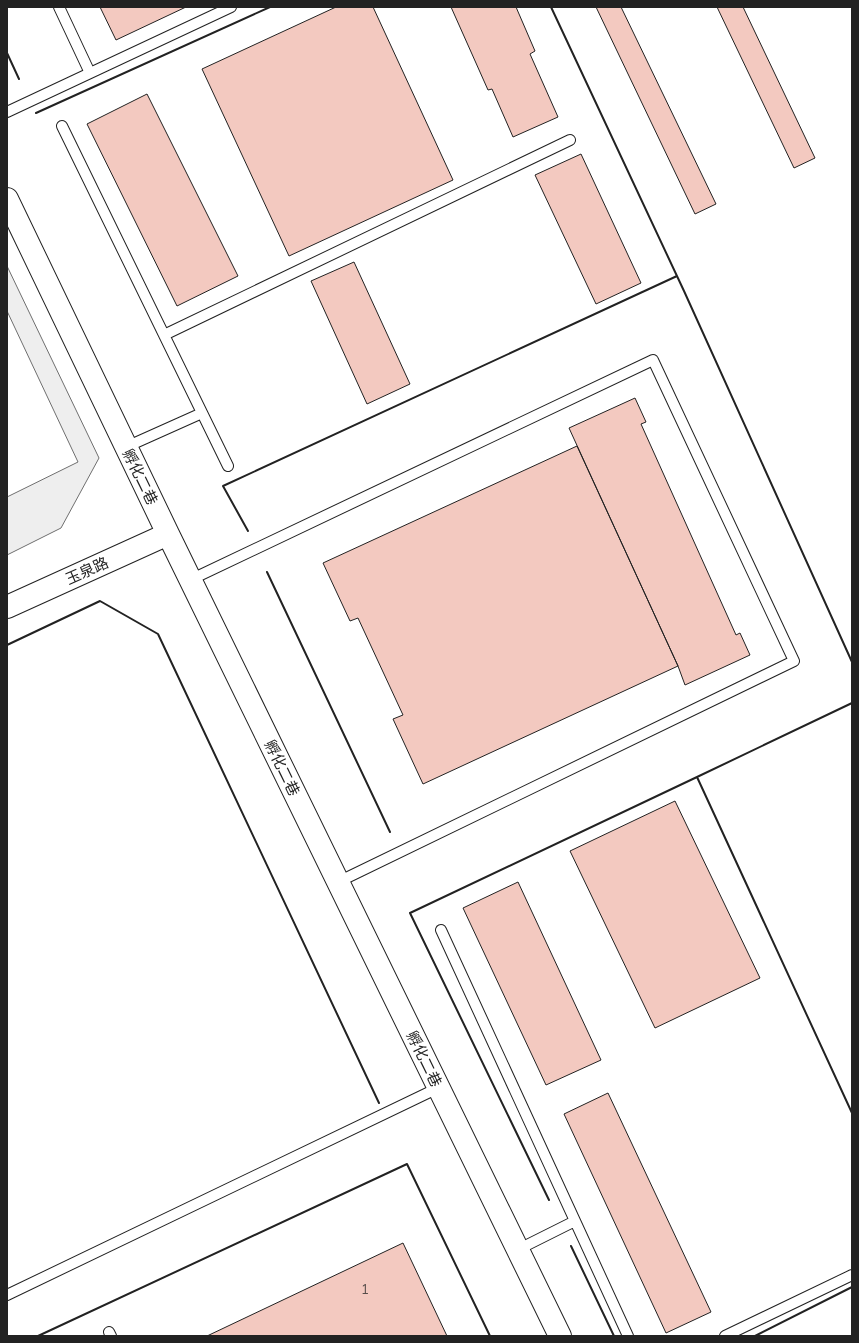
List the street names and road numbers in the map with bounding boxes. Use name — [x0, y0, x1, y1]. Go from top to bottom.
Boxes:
street label: 孵化二巷 — [119, 446, 162, 508]
street label: 玉泉路 — [62, 553, 111, 588]
street label: 孵化二巷 — [261, 737, 304, 799]
street label: 孵化二巷 — [403, 1028, 446, 1090]

